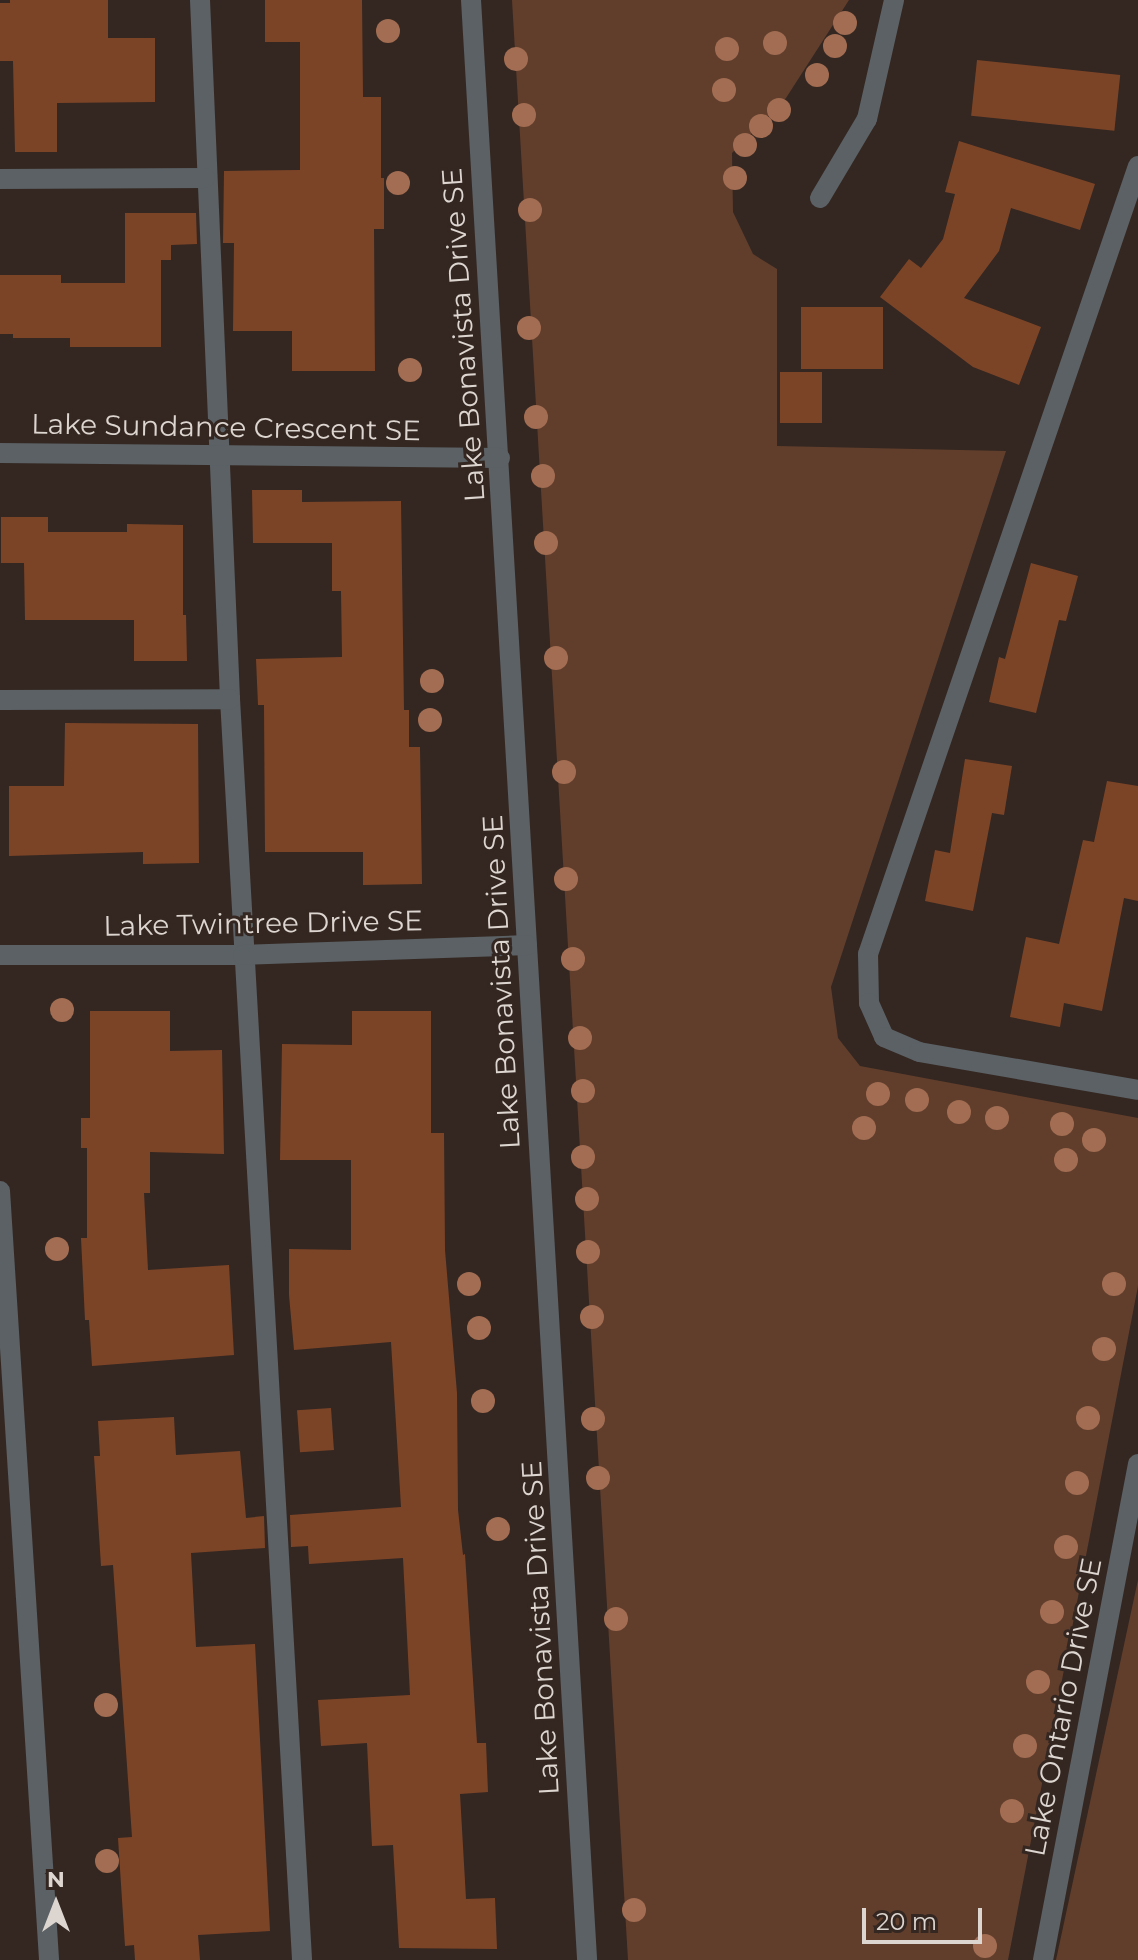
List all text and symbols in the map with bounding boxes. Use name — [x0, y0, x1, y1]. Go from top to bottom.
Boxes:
street label: Lake Bonavista Drive SE — [435, 167, 491, 503]
street label: Lake Sundance Crescent SE — [31, 407, 421, 447]
street label: Lake Bonavista Drive SE — [475, 814, 527, 1150]
street label: Lake Twintree Drive SE — [103, 903, 423, 943]
street label: Lake Bonavista Drive SE — [514, 1460, 566, 1796]
street label: Lake Ontario Drive SE — [1018, 1555, 1108, 1859]
north arrow — [16, 1864, 96, 1944]
text: N — [47, 1866, 65, 1893]
scale bar — [866, 1892, 986, 1942]
text: 20 m — [876, 1907, 937, 1936]

